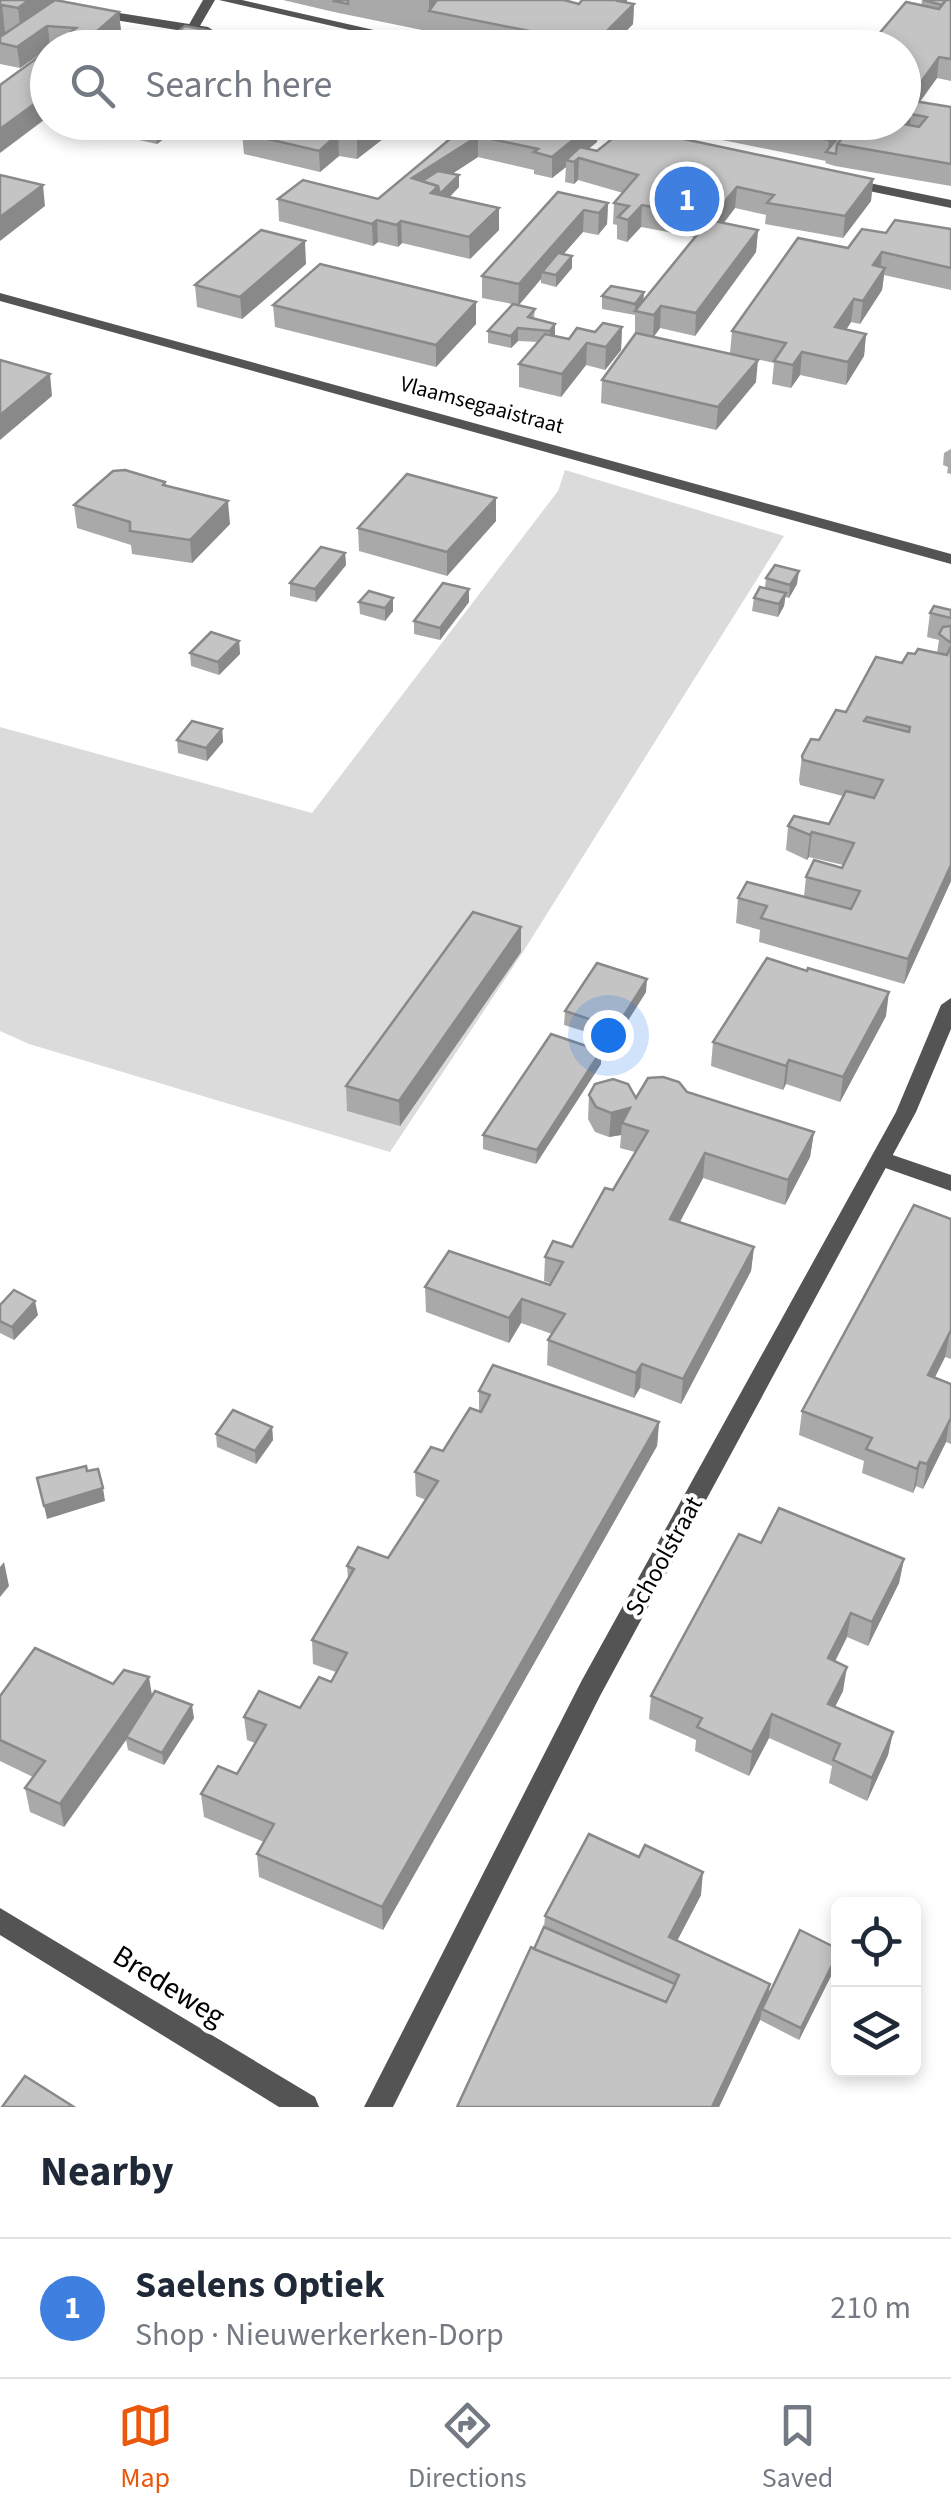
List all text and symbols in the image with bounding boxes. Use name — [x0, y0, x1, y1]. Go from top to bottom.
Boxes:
search box — [30, 30, 921, 140]
icon: search — [65, 58, 120, 113]
text: Search here — [145, 58, 332, 112]
pin: 1 — [654, 162, 720, 236]
street label: Vlaamsegaaistraat — [397, 368, 568, 442]
your location — [583, 1010, 634, 1061]
street label: Schoolstraat — [616, 1489, 712, 1622]
map controls — [831, 1897, 921, 2077]
button: locate — [831, 1897, 921, 1987]
street label: Bredeweg — [104, 1935, 234, 2037]
button: layers — [831, 1987, 921, 2077]
text: Nearby — [40, 2142, 174, 2202]
text: Saelens Optiek — [135, 2258, 385, 2312]
text: 1 — [64, 2285, 81, 2331]
text: 210 m — [830, 2285, 911, 2331]
text: Shop · Nieuwerkerken-Dorp — [135, 2312, 504, 2358]
tab: Map — [118, 2398, 173, 2498]
tab: Directions — [408, 2398, 527, 2498]
tab: Saved — [762, 2398, 833, 2498]

